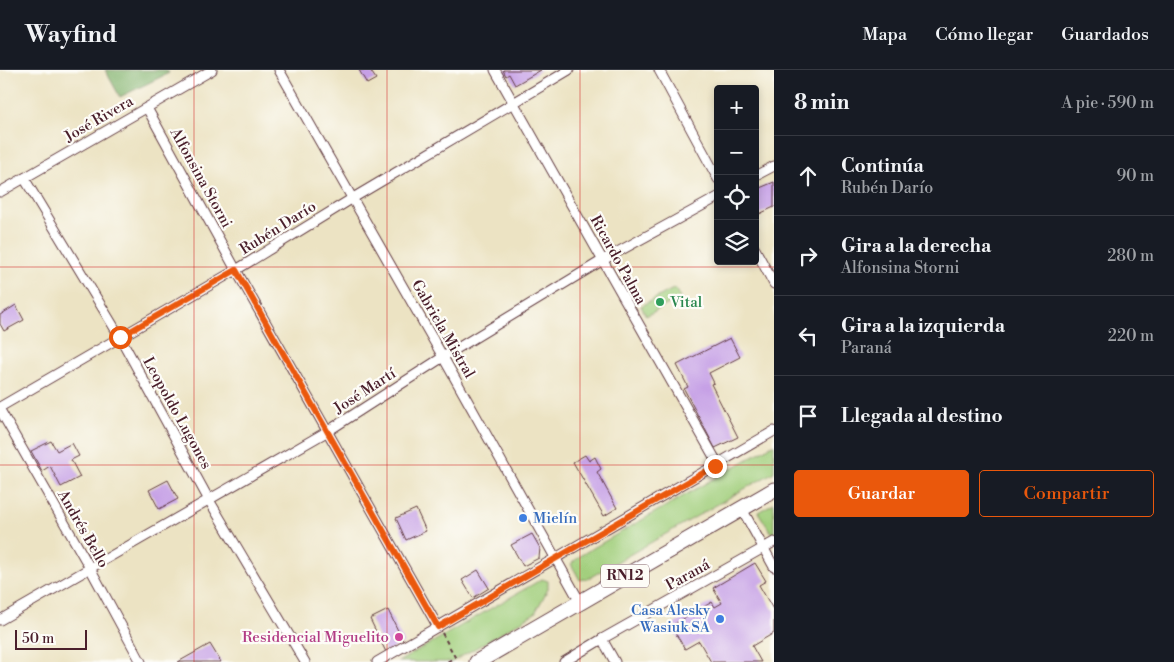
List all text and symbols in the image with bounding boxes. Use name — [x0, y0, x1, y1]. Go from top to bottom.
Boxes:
text: Wayfind — [25, 20, 117, 50]
text: Mapa — [863, 23, 907, 46]
text: Cómo llegar — [935, 23, 1033, 46]
text: Guardados — [1061, 23, 1149, 46]
map controls — [714, 85, 759, 265]
button: + — [714, 85, 759, 130]
text: 8 min — [794, 90, 849, 116]
street label: José Rivera — [60, 92, 137, 147]
text: A pie · 590 m — [1061, 93, 1154, 113]
street label: Alfonsina Storni — [165, 124, 236, 231]
button: − — [714, 130, 759, 175]
text: Continúa — [841, 154, 924, 178]
icon: ahead — [794, 162, 822, 190]
text: 90 m — [1116, 166, 1154, 186]
button: locate — [714, 175, 759, 220]
text: Rubén Darío — [841, 178, 933, 198]
street label: Rubén Darío — [236, 197, 320, 259]
street label: Ricardo Palma — [586, 212, 651, 308]
button: layers — [714, 220, 759, 265]
text: Gira a la derecha — [841, 234, 991, 258]
icon: right — [794, 242, 822, 270]
text: 280 m — [1107, 246, 1154, 266]
text: Alfonsina Storni — [841, 258, 960, 278]
street label: Gabriela Mistral — [407, 276, 479, 382]
place label: Vital — [669, 293, 703, 312]
marker: Vital — [654, 296, 666, 308]
text: Gira a la izquierda — [841, 314, 1005, 338]
icon: left — [794, 322, 822, 350]
route start — [109, 326, 132, 349]
text: 220 m — [1108, 326, 1154, 346]
text: Paraná — [841, 338, 892, 358]
street label: Leopoldo Lugones — [138, 354, 216, 472]
street label: José Martí — [330, 363, 400, 419]
icon: arrive — [794, 402, 822, 430]
text: Llegada al destino — [841, 404, 1003, 428]
route end — [704, 455, 727, 478]
button: Guardar — [794, 470, 969, 517]
button: Compartir — [979, 470, 1154, 517]
street label: Andrés Bello — [53, 486, 113, 571]
place label: Mielín — [533, 509, 577, 528]
marker: Mielín — [517, 512, 529, 524]
street label: Paraná — [663, 555, 714, 595]
road number: RN12 — [601, 564, 649, 588]
place label: Casa Alesky Wasiuk SA — [631, 601, 711, 637]
marker: Casa Alesky Wasiuk SA — [714, 613, 726, 625]
scale bar — [15, 627, 88, 650]
place label: Residencial Miguelito — [242, 628, 389, 647]
text: 50 m — [22, 630, 54, 648]
marker: Residencial Miguelito — [393, 631, 405, 643]

